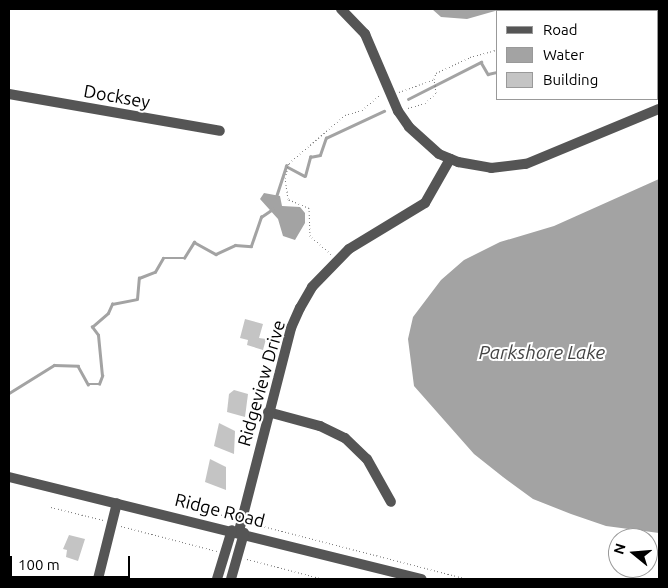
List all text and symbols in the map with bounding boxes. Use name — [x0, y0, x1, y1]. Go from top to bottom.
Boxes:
legend — [496, 10, 658, 100]
text: Road — [543, 21, 578, 38]
text: Water — [543, 46, 584, 63]
text: Building — [543, 71, 598, 88]
street label: Docksey — [82, 80, 152, 112]
street label: Ridgeview Drive — [233, 317, 289, 449]
water label: Parkshore Lake — [479, 342, 605, 364]
street label: Ridge Road — [173, 488, 267, 532]
north arrow — [608, 528, 658, 578]
text: N — [610, 542, 629, 556]
scale bar — [12, 546, 132, 578]
text: 100 m — [18, 556, 60, 573]

